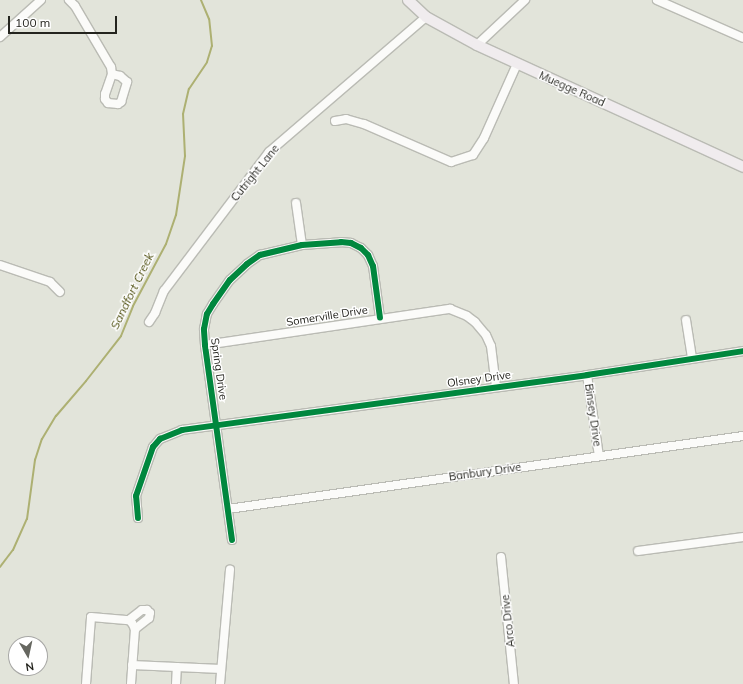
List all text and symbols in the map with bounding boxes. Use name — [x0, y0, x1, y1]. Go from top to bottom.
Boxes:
scale bar — [10, 8, 119, 34]
text: 100 m — [15, 15, 50, 30]
street label: Muegge Road — [537, 69, 607, 109]
street label: Cutright Lane — [228, 142, 282, 204]
water label: Sandfort Creek — [107, 250, 157, 332]
street label: Somerville Drive — [285, 303, 369, 329]
street label: Spring Drive — [208, 337, 230, 401]
street label: Olsney Drive — [446, 368, 512, 390]
street label: Binsey Drive — [582, 383, 604, 447]
street label: Banbury Drive — [448, 460, 522, 484]
street label: Arco Drive — [499, 594, 517, 648]
north arrow — [8, 636, 48, 676]
text: N — [25, 659, 35, 674]

